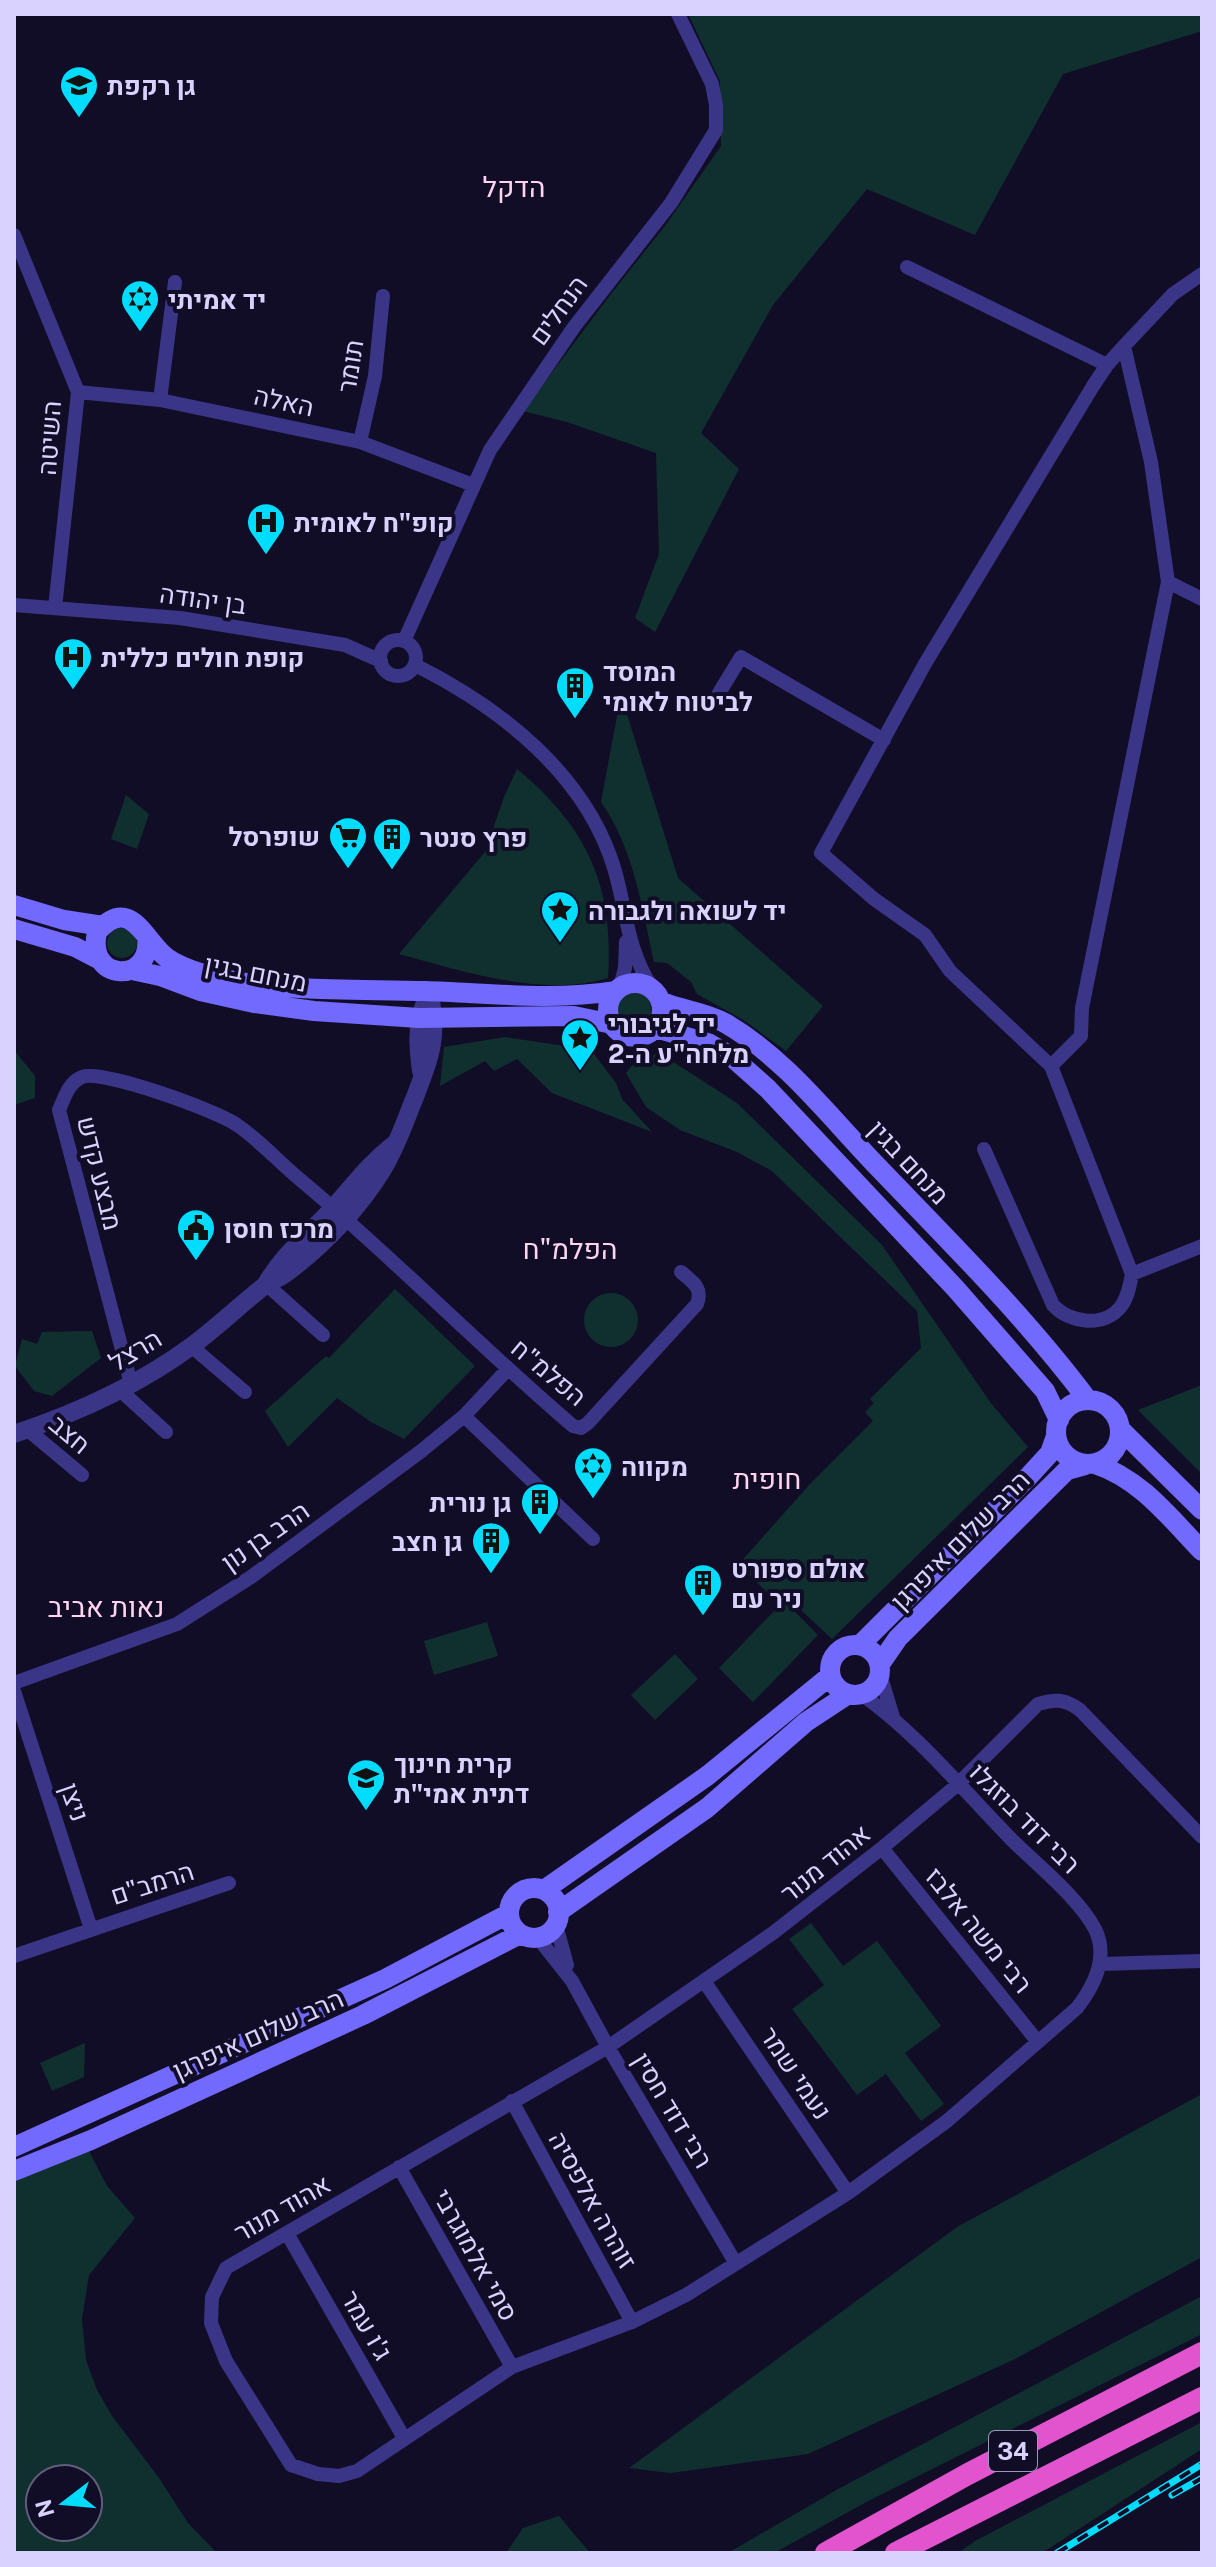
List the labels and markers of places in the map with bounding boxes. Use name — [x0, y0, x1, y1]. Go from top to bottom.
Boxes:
school or university icon: גן רקפת — [58, 64, 100, 119]
place label: גן רקפת — [107, 70, 196, 101]
synagogue icon: יד אמיתי — [119, 278, 161, 333]
place label: יד אמיתי — [168, 284, 266, 315]
hospital icon: קופ"ח לאומית — [245, 501, 287, 556]
place label: קופ"ח לאומית — [294, 507, 454, 538]
hospital icon: קופת חולים כללית — [52, 636, 94, 691]
place label: קופת חולים כללית — [101, 642, 305, 673]
place label: המוסד לביטוח לאומי — [603, 656, 753, 717]
building icon: המוסד לביטוח לאומי — [554, 665, 596, 720]
supermarket icon: שופרסל — [327, 815, 369, 870]
building icon: פרץ סנטר — [371, 816, 413, 871]
place label: שופרסל — [228, 821, 320, 852]
place label: פרץ סנטר — [420, 822, 527, 853]
place icon: יד לשואה ולגבורה — [539, 889, 581, 944]
place label: יד לשואה ולגבורה — [588, 895, 787, 926]
place label: יד לגיבורי מלחה"ע ה-2 — [608, 1008, 749, 1069]
place icon: יד לגיבורי מלחה"ע ה-2 — [559, 1017, 601, 1072]
public building icon: מרכז חוסן — [175, 1207, 217, 1262]
place label: מרכז חוסן — [224, 1213, 334, 1244]
synagogue icon: מקווה — [572, 1445, 614, 1500]
place label: מקווה — [621, 1451, 688, 1482]
building icon: גן נורית — [519, 1481, 561, 1536]
place label: גן נורית — [429, 1487, 512, 1518]
building icon: גן חצב — [470, 1520, 512, 1575]
place label: גן חצב — [392, 1526, 463, 1557]
place label: אולם ספורט ניר עם — [731, 1553, 865, 1614]
building icon: אולם ספורט ניר עם — [682, 1562, 724, 1617]
place label: קרית חינוך דתית אמי"ת — [394, 1748, 529, 1809]
school or university icon: קרית חינוך דתית אמי"ת — [345, 1757, 387, 1812]

